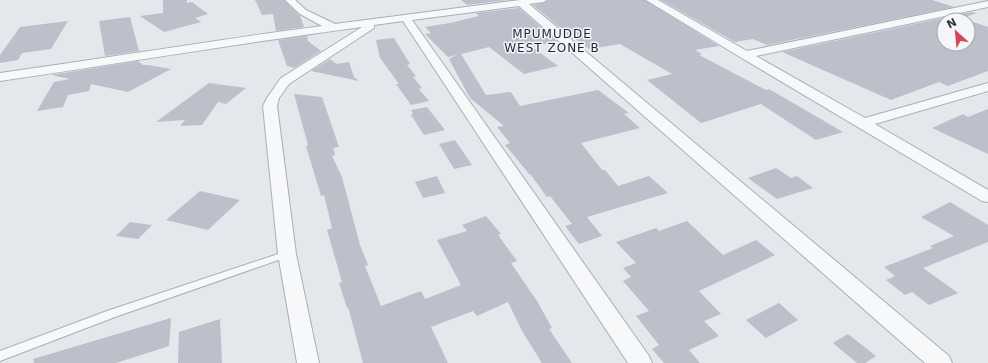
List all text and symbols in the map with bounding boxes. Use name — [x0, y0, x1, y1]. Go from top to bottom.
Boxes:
north arrow — [936, 12, 976, 52]
text: N — [945, 16, 959, 31]
district label: MPUMUDDE WEST ZONE B — [504, 27, 600, 55]

